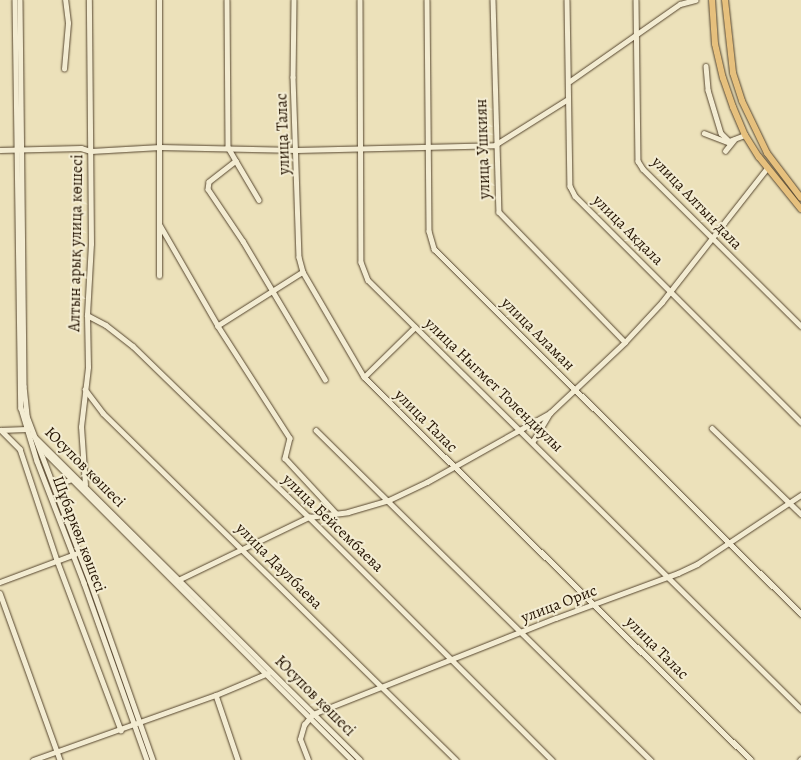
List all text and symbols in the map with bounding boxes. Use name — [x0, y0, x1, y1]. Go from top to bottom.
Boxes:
street label: улица Талас — [272, 93, 294, 175]
street label: улица Ушкиян — [472, 98, 494, 200]
street label: улица Алтын дала — [648, 152, 746, 254]
street label: Алтын арық улица көшесі — [65, 154, 87, 332]
street label: улица Акдала — [589, 191, 667, 269]
street label: улица Аламан — [497, 293, 579, 375]
street label: улица Ныгмет Толендиулы — [421, 314, 567, 456]
street label: улица Талас — [390, 385, 462, 457]
street label: Юсупов көшесі — [41, 423, 129, 511]
street label: улица Бейсембаева — [279, 470, 387, 576]
street label: Шұбаркөл көшесі — [48, 473, 110, 595]
street label: улица Даулбаева — [232, 519, 326, 613]
street label: улица Орис — [518, 581, 600, 627]
street label: улица Талас — [621, 612, 693, 684]
street label: Юсупов көшесі — [271, 652, 359, 740]

